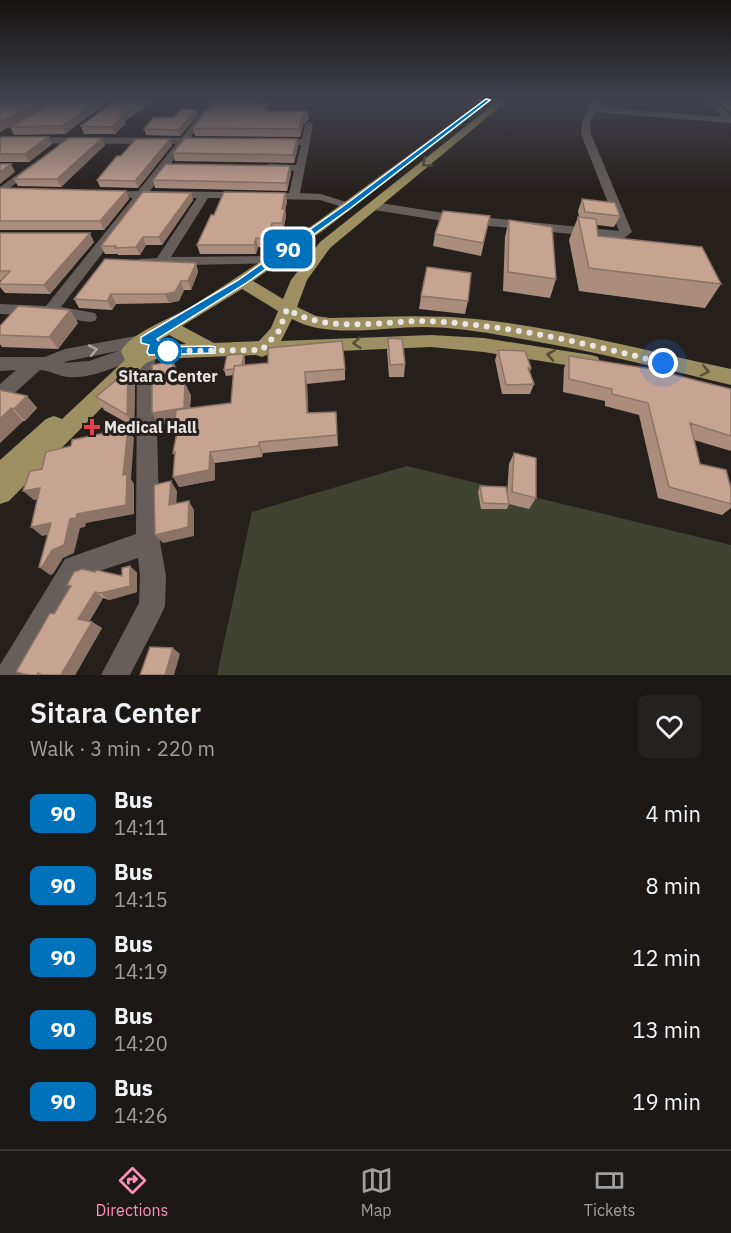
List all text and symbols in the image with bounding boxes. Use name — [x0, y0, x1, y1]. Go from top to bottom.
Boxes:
one-way arrow — [422, 156, 433, 167]
line badge: 90 — [261, 230, 315, 268]
text: 90 — [275, 235, 301, 263]
one-way arrow — [352, 337, 361, 350]
marker: Sitara Center — [155, 338, 181, 364]
one-way arrow — [88, 344, 98, 357]
your location — [648, 348, 678, 378]
one-way arrow — [546, 350, 555, 362]
one-way arrow — [699, 364, 709, 377]
place label: Sitara Center — [118, 366, 218, 386]
place label: Medical Hall — [104, 417, 197, 437]
marker: Medical Hall — [85, 420, 99, 434]
text: Sitara Center — [30, 694, 201, 731]
button: heart — [638, 695, 701, 758]
text: Walk · 3 min · 220 m — [30, 735, 215, 762]
text: Bus — [114, 785, 153, 814]
text: 90 — [50, 799, 76, 827]
text: 4 min — [645, 799, 701, 828]
text: 14:11 — [114, 814, 168, 841]
text: Bus — [114, 857, 153, 886]
text: 90 — [50, 871, 76, 899]
text: 8 min — [645, 871, 701, 900]
text: 14:15 — [114, 886, 168, 913]
text: Bus — [114, 929, 153, 958]
text: 90 — [50, 943, 76, 971]
text: 12 min — [632, 943, 701, 972]
text: 14:19 — [114, 958, 168, 985]
text: Bus — [114, 1001, 153, 1030]
text: 90 — [50, 1015, 76, 1043]
text: 13 min — [632, 1015, 701, 1044]
text: 14:20 — [114, 1030, 168, 1057]
text: Bus — [114, 1073, 153, 1102]
text: 90 — [50, 1087, 76, 1115]
text: 19 min — [632, 1087, 701, 1116]
text: 14:26 — [114, 1102, 168, 1129]
tab: Directions — [96, 1164, 168, 1220]
tab: Map — [360, 1164, 393, 1220]
tab: Tickets — [584, 1164, 635, 1220]

